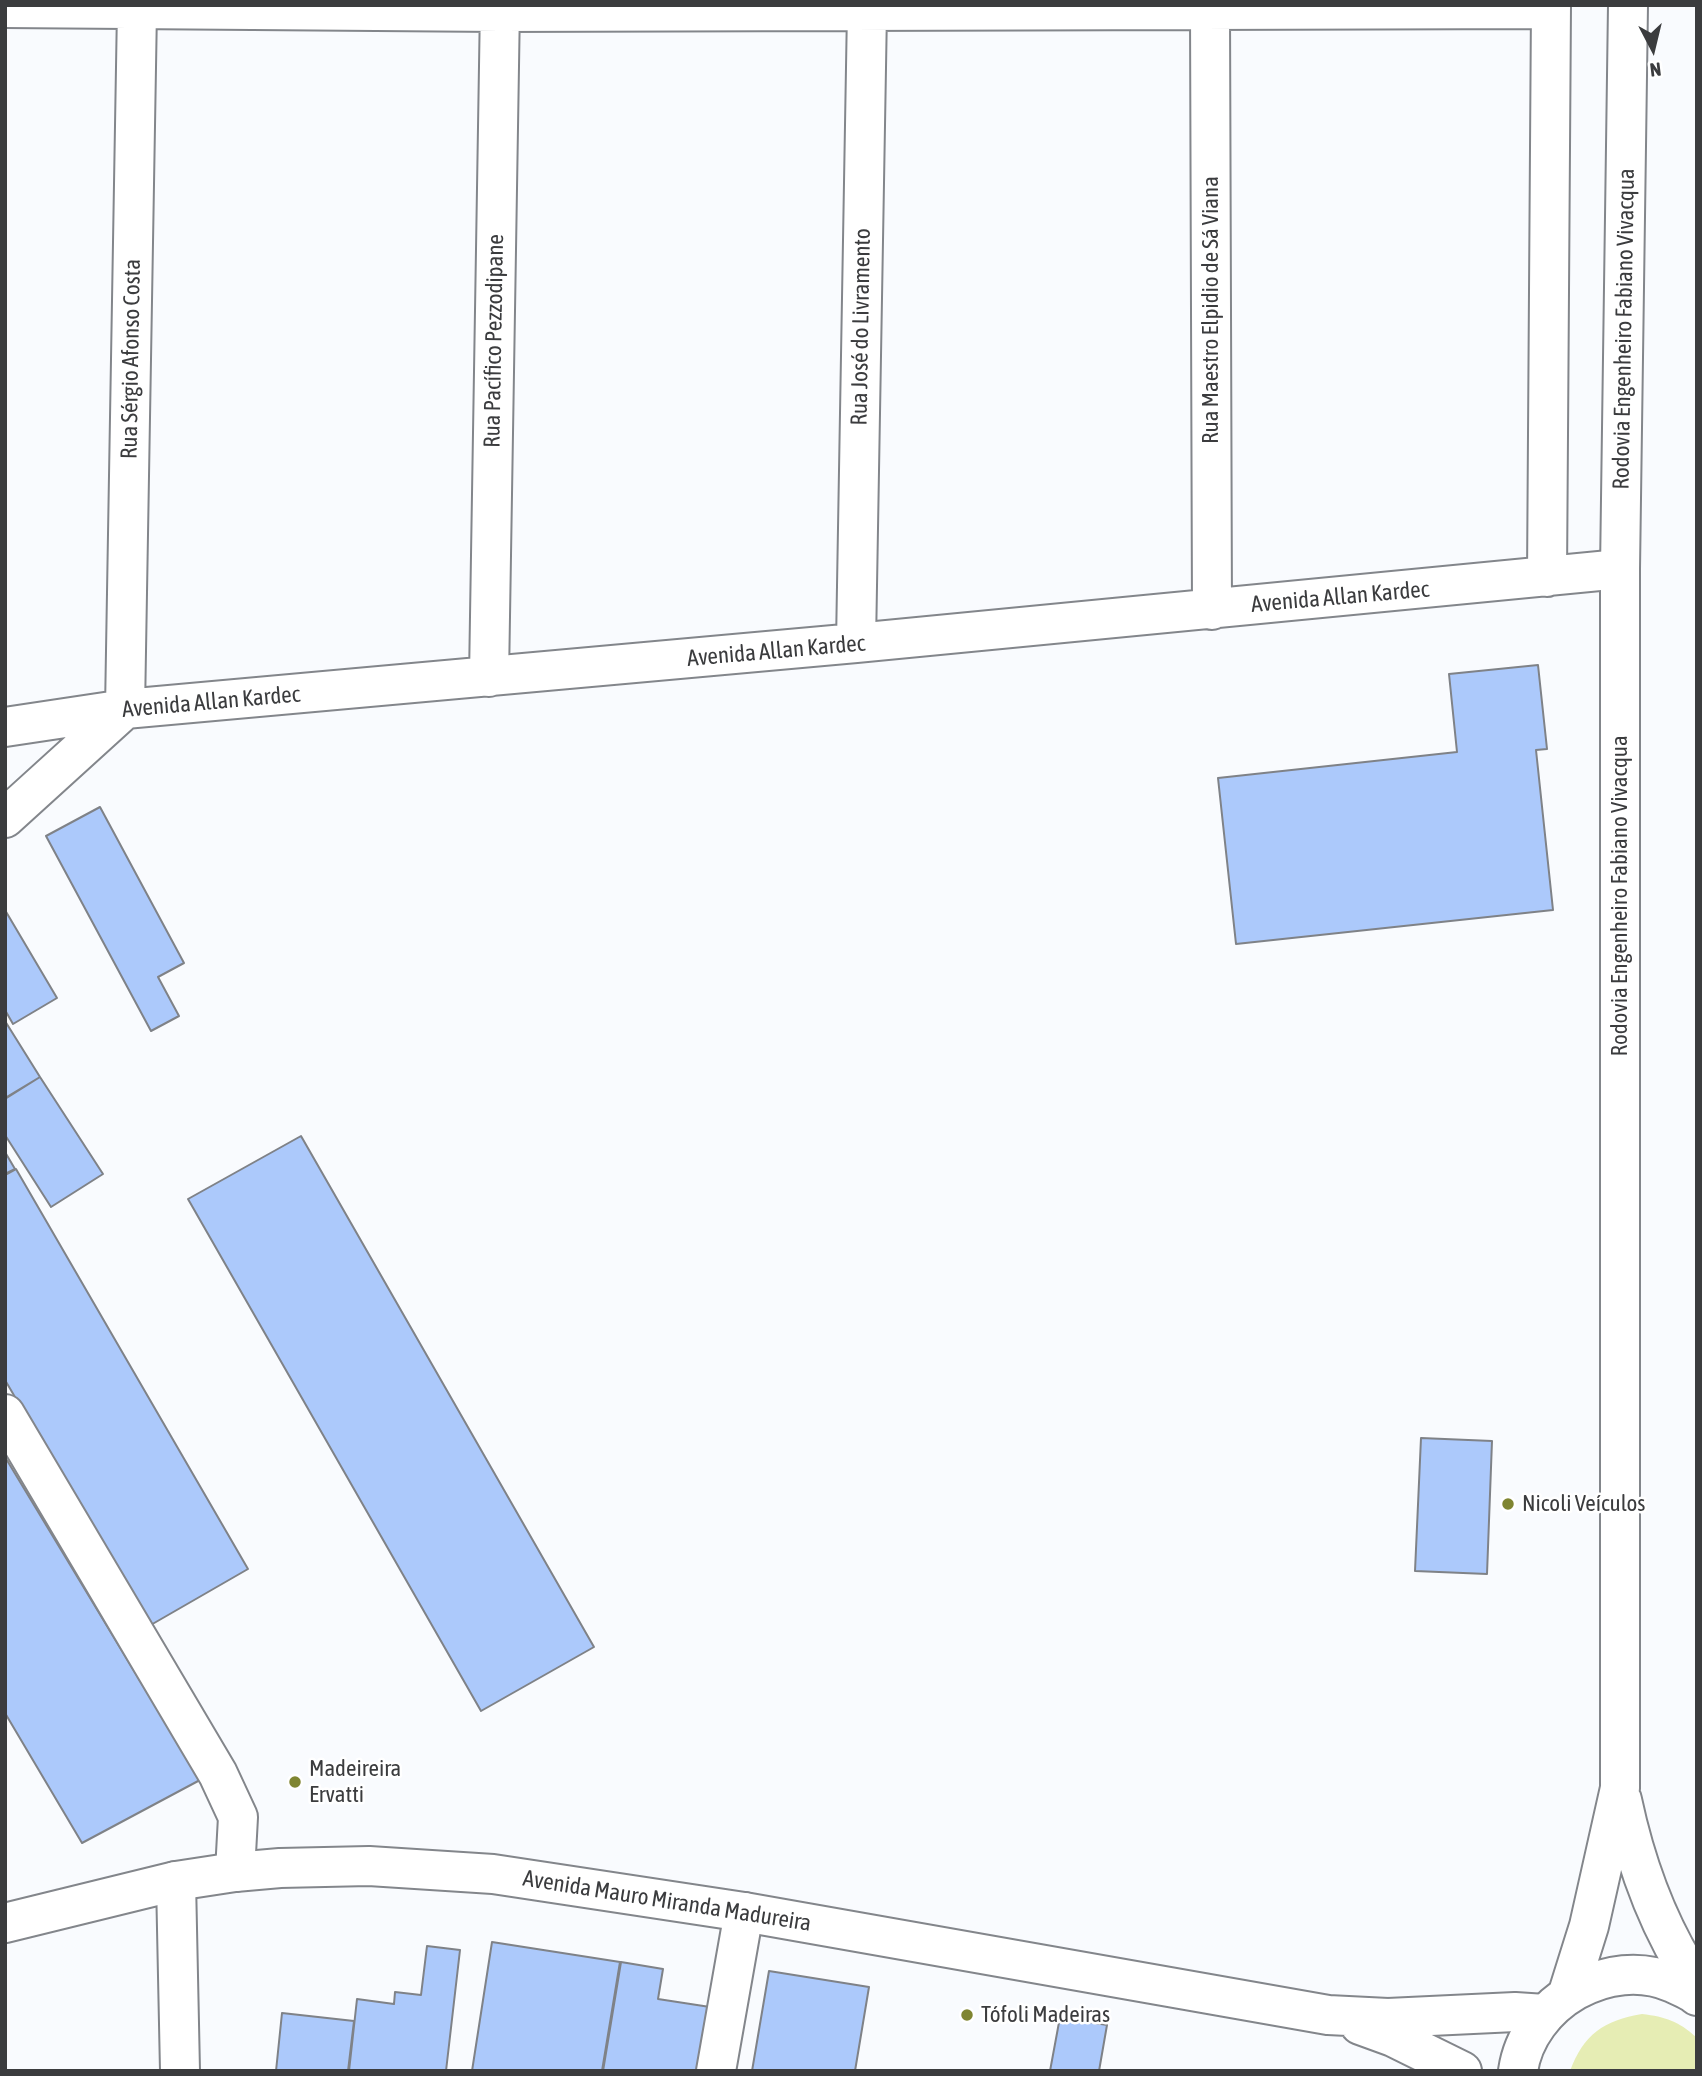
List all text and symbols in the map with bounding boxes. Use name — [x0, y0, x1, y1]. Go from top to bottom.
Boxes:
north arrow — [1618, 14, 1688, 84]
text: N — [1649, 58, 1662, 81]
street label: Rodovia Engenheiro Fabiano Vivacqua — [1607, 168, 1641, 490]
street label: Rua Maestro Elpidio de Sá Viana — [1197, 176, 1225, 444]
street label: Rua José do Livramento — [845, 228, 877, 426]
street label: Rua Pacífico Pezzodipane — [478, 234, 510, 448]
street label: Rua Sérgio Afonso Costa — [115, 259, 147, 459]
street label: Avenida Allan Kardec — [1250, 575, 1430, 619]
street label: Avenida Allan Kardec — [686, 629, 866, 673]
street label: Avenida Allan Kardec — [121, 680, 301, 724]
street label: Rodovia Engenheiro Fabiano Vivacqua — [1606, 735, 1634, 1057]
place label: Nicoli Veículos — [1522, 1490, 1645, 1518]
marker: Nicoli Veículos — [1500, 1496, 1516, 1512]
place label: Madeireira Ervatti — [309, 1755, 401, 1809]
marker: Madeireira Ervatti — [287, 1774, 303, 1790]
street label: Avenida Mauro Miranda Madureira — [521, 1865, 813, 1937]
place label: Tófoli Madeiras — [981, 2001, 1110, 2029]
marker: Tófoli Madeiras — [959, 2007, 975, 2023]

